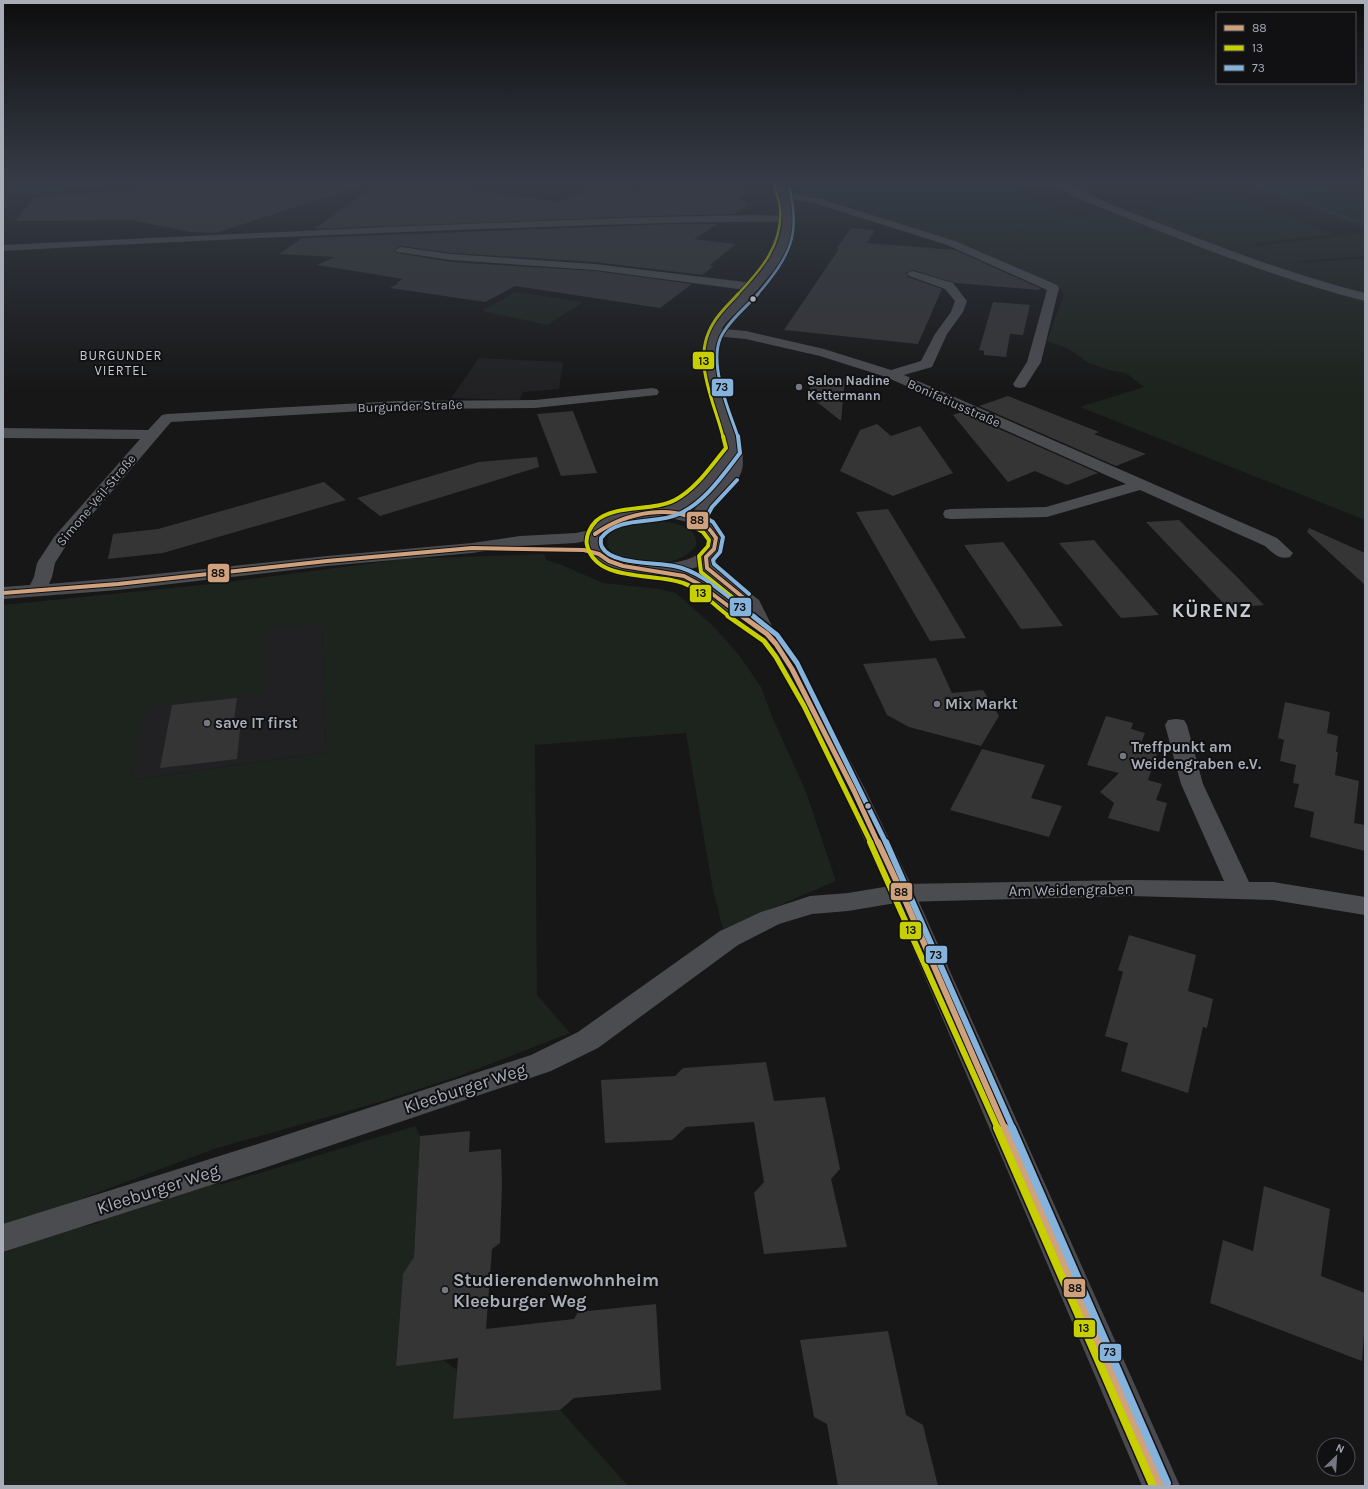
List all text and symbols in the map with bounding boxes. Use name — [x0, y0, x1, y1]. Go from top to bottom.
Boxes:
legend — [1216, 12, 1356, 84]
text: 88 — [1252, 21, 1267, 35]
text: 13 — [1252, 41, 1263, 55]
text: 73 — [1252, 61, 1265, 75]
unlabelled marker — [748, 294, 758, 304]
district label: BURGUNDER VIERTEL — [79, 348, 163, 378]
line badge: 13 — [692, 351, 715, 370]
text: 13 — [699, 355, 710, 368]
place label: Salon Nadine Kettermann — [807, 373, 890, 403]
street label: Bonifatiusstraße — [905, 376, 1003, 430]
line badge: 73 — [711, 378, 734, 397]
text: 73 — [716, 381, 728, 394]
marker: Salon Nadine Kettermann — [794, 382, 804, 392]
street label: Burgunder Straße — [357, 397, 463, 415]
street label: Simone-Veil-Straße — [53, 451, 139, 549]
line badge: 88 — [686, 511, 709, 530]
text: 88 — [690, 514, 704, 527]
line badge: 88 — [207, 563, 230, 583]
text: 88 — [211, 567, 225, 580]
line badge: 13 — [689, 584, 712, 603]
text: 13 — [696, 587, 707, 600]
line badge: 73 — [729, 597, 752, 617]
district label: KÜRENZ — [1172, 599, 1252, 622]
text: 73 — [734, 601, 746, 614]
place label: Mix Markt — [945, 695, 1018, 713]
marker: Mix Markt — [932, 699, 942, 709]
place label: save IT first — [215, 714, 298, 732]
marker: save IT first — [202, 718, 212, 728]
place label: Treffpunkt am Weidengraben e.V. — [1131, 738, 1261, 773]
marker: Treffpunkt am Weidengraben e.V. — [1118, 751, 1128, 761]
unlabelled marker — [863, 801, 873, 811]
street label: Am Weidengraben — [1008, 880, 1134, 900]
line badge: 88 — [890, 882, 913, 901]
text: 88 — [894, 886, 908, 899]
line badge: 13 — [899, 921, 922, 940]
text: 13 — [906, 924, 917, 937]
line badge: 73 — [925, 945, 948, 964]
text: 73 — [930, 949, 942, 962]
street label: Kleeburger Weg — [401, 1058, 529, 1118]
street label: Kleeburger Weg — [94, 1159, 222, 1219]
place label: Studierendenwohnheim Kleeburger Weg — [453, 1269, 659, 1312]
line badge: 88 — [1063, 1278, 1086, 1298]
text: 88 — [1068, 1282, 1082, 1295]
marker: Studierendenwohnheim Kleeburger Weg — [440, 1285, 450, 1295]
line badge: 13 — [1073, 1319, 1096, 1338]
text: 13 — [1079, 1322, 1090, 1335]
line badge: 73 — [1099, 1343, 1122, 1362]
text: 73 — [1104, 1346, 1116, 1359]
north arrow — [1316, 1437, 1356, 1477]
text: N — [1334, 1441, 1346, 1456]

